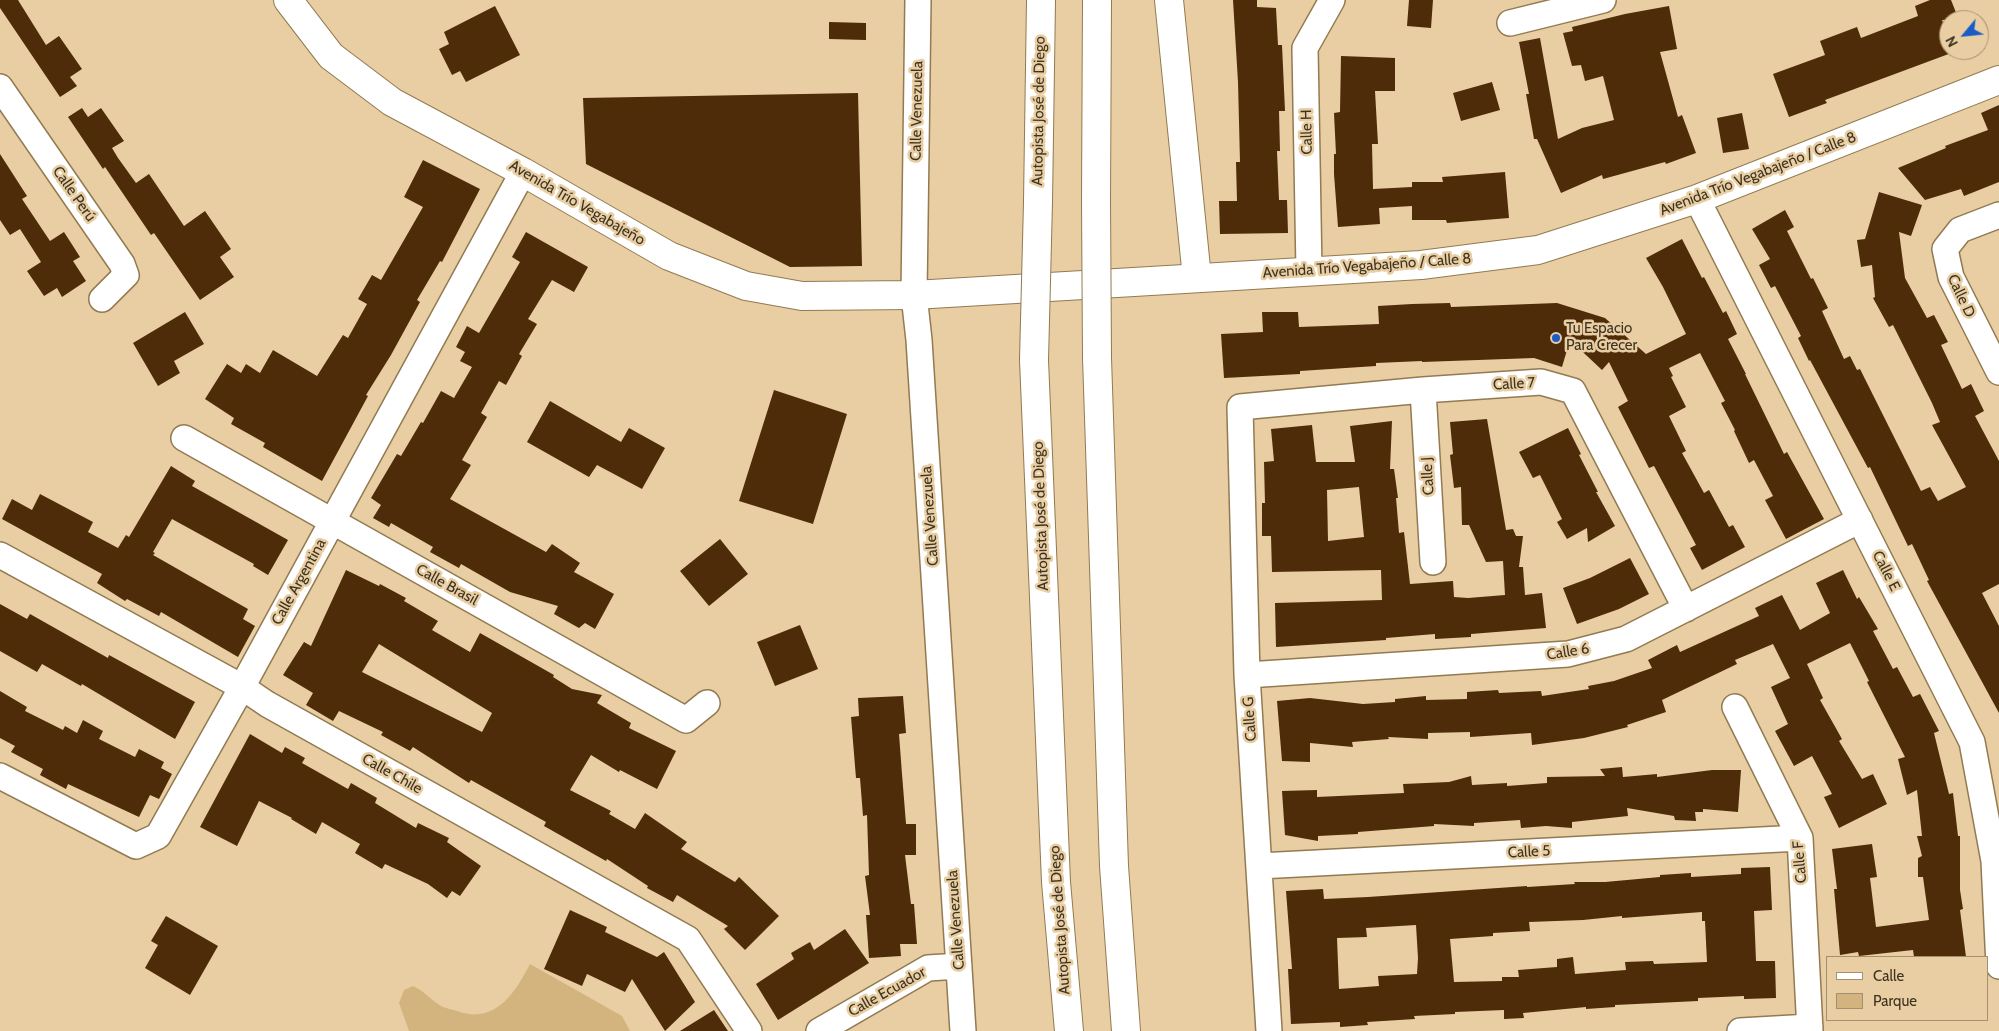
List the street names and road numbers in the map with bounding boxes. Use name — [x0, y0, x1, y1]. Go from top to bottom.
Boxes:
street label: Autopista José de Diego — [1029, 36, 1049, 186]
street label: Calle Venezuela — [907, 61, 927, 161]
street label: Calle H — [1298, 109, 1316, 155]
street label: Avenida Trío Vegabajeño / Calle 8 — [1657, 128, 1859, 220]
street label: Avenida Trío Vegabajeño — [506, 157, 648, 249]
street label: Calle Perú — [49, 163, 99, 225]
street label: Avenida Trío Vegabajeño / Calle 8 — [1262, 250, 1472, 282]
street label: Calle D — [1943, 272, 1979, 320]
street label: Calle 7 — [1493, 374, 1535, 394]
street label: Autopista José de Diego — [1029, 441, 1053, 591]
street label: Calle J — [1418, 456, 1438, 496]
street label: Calle Venezuela — [918, 466, 942, 566]
street label: Calle Argentina — [268, 536, 330, 628]
street label: Calle E — [1868, 548, 1904, 594]
street label: Calle Brasil — [413, 561, 481, 609]
street label: Calle 6 — [1545, 640, 1591, 664]
street label: Calle G — [1239, 696, 1261, 742]
street label: Calle Chile — [359, 750, 425, 798]
street label: Calle F — [1789, 840, 1811, 884]
street label: Calle 5 — [1507, 842, 1551, 862]
street label: Autopista José de Diego — [1046, 845, 1074, 995]
street label: Calle Venezuela — [944, 870, 968, 970]
street label: Calle Ecuador — [845, 963, 929, 1021]

